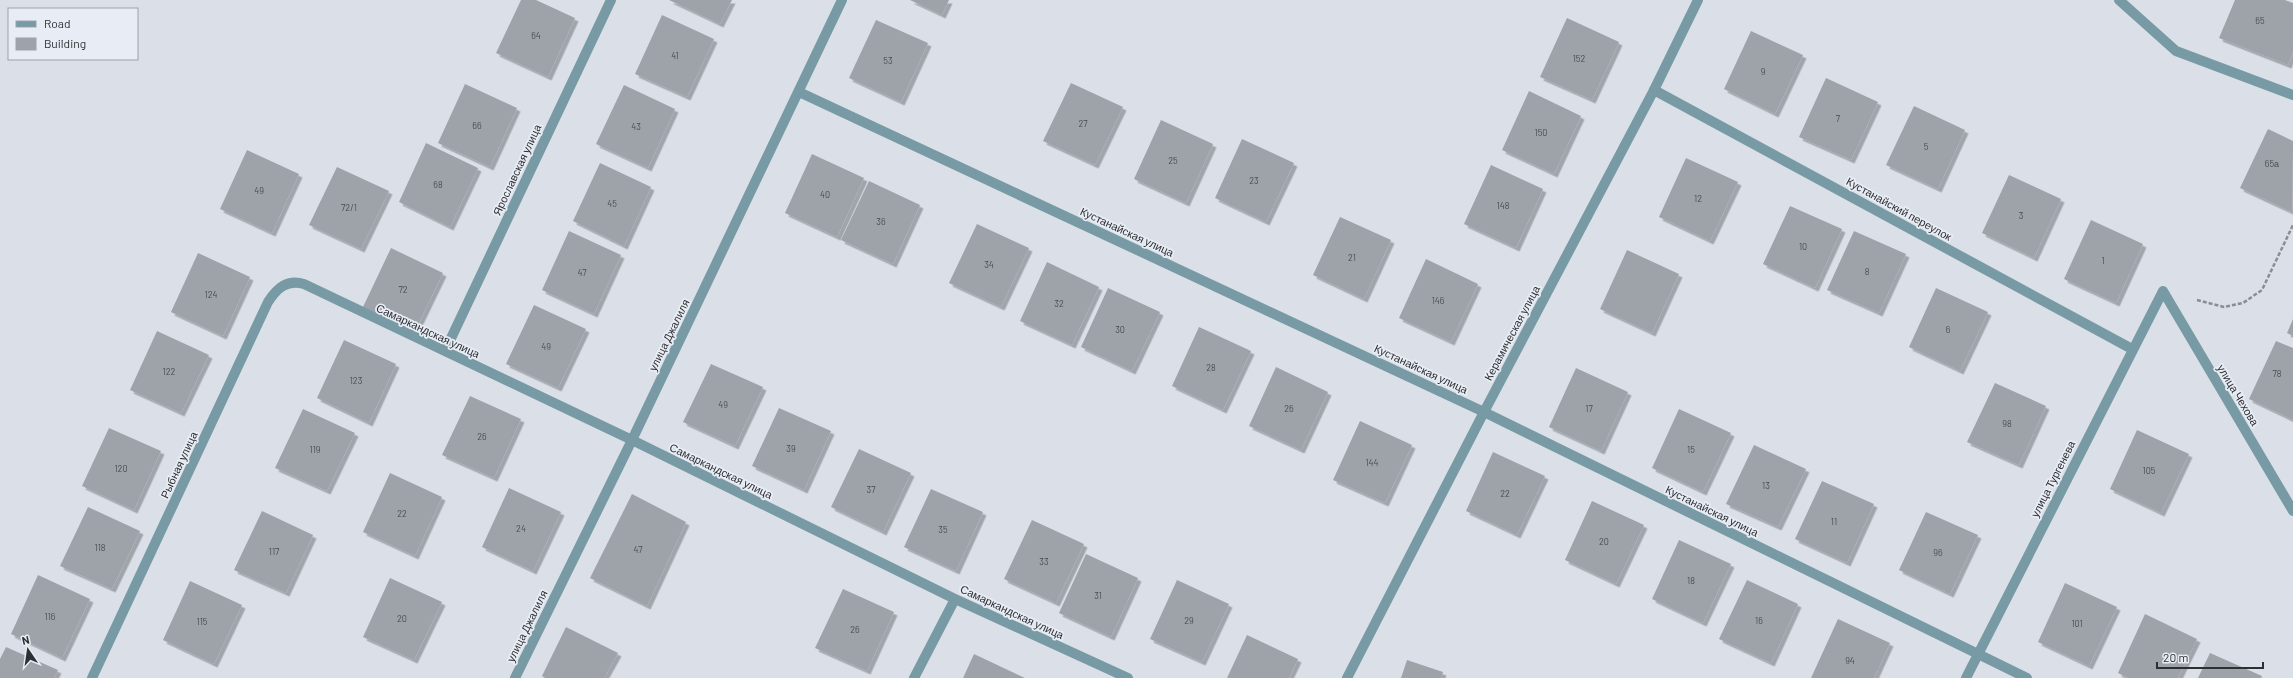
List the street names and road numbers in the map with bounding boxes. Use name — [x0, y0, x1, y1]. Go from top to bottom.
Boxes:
street label: Ярославская улица — [490, 121, 544, 217]
street label: Кустанайский переулок — [1844, 174, 1954, 243]
street label: Кустанайская улица — [1078, 204, 1177, 259]
street label: Керамическая улица — [1481, 282, 1542, 382]
street label: улица Джалиля — [646, 297, 692, 373]
street label: Самаркандская улица — [374, 301, 483, 361]
street label: Кустанайская улица — [1372, 341, 1471, 396]
street label: улица Чехова — [2215, 362, 2262, 428]
street label: Рыбная улица — [157, 429, 200, 500]
street label: улица Тургенева — [2028, 438, 2078, 519]
street label: Самаркандская улица — [668, 440, 776, 501]
street label: Кустанайская улица — [1664, 482, 1762, 539]
street label: Самаркандская улица — [958, 582, 1067, 642]
street label: улица Джалиля — [504, 588, 550, 664]

